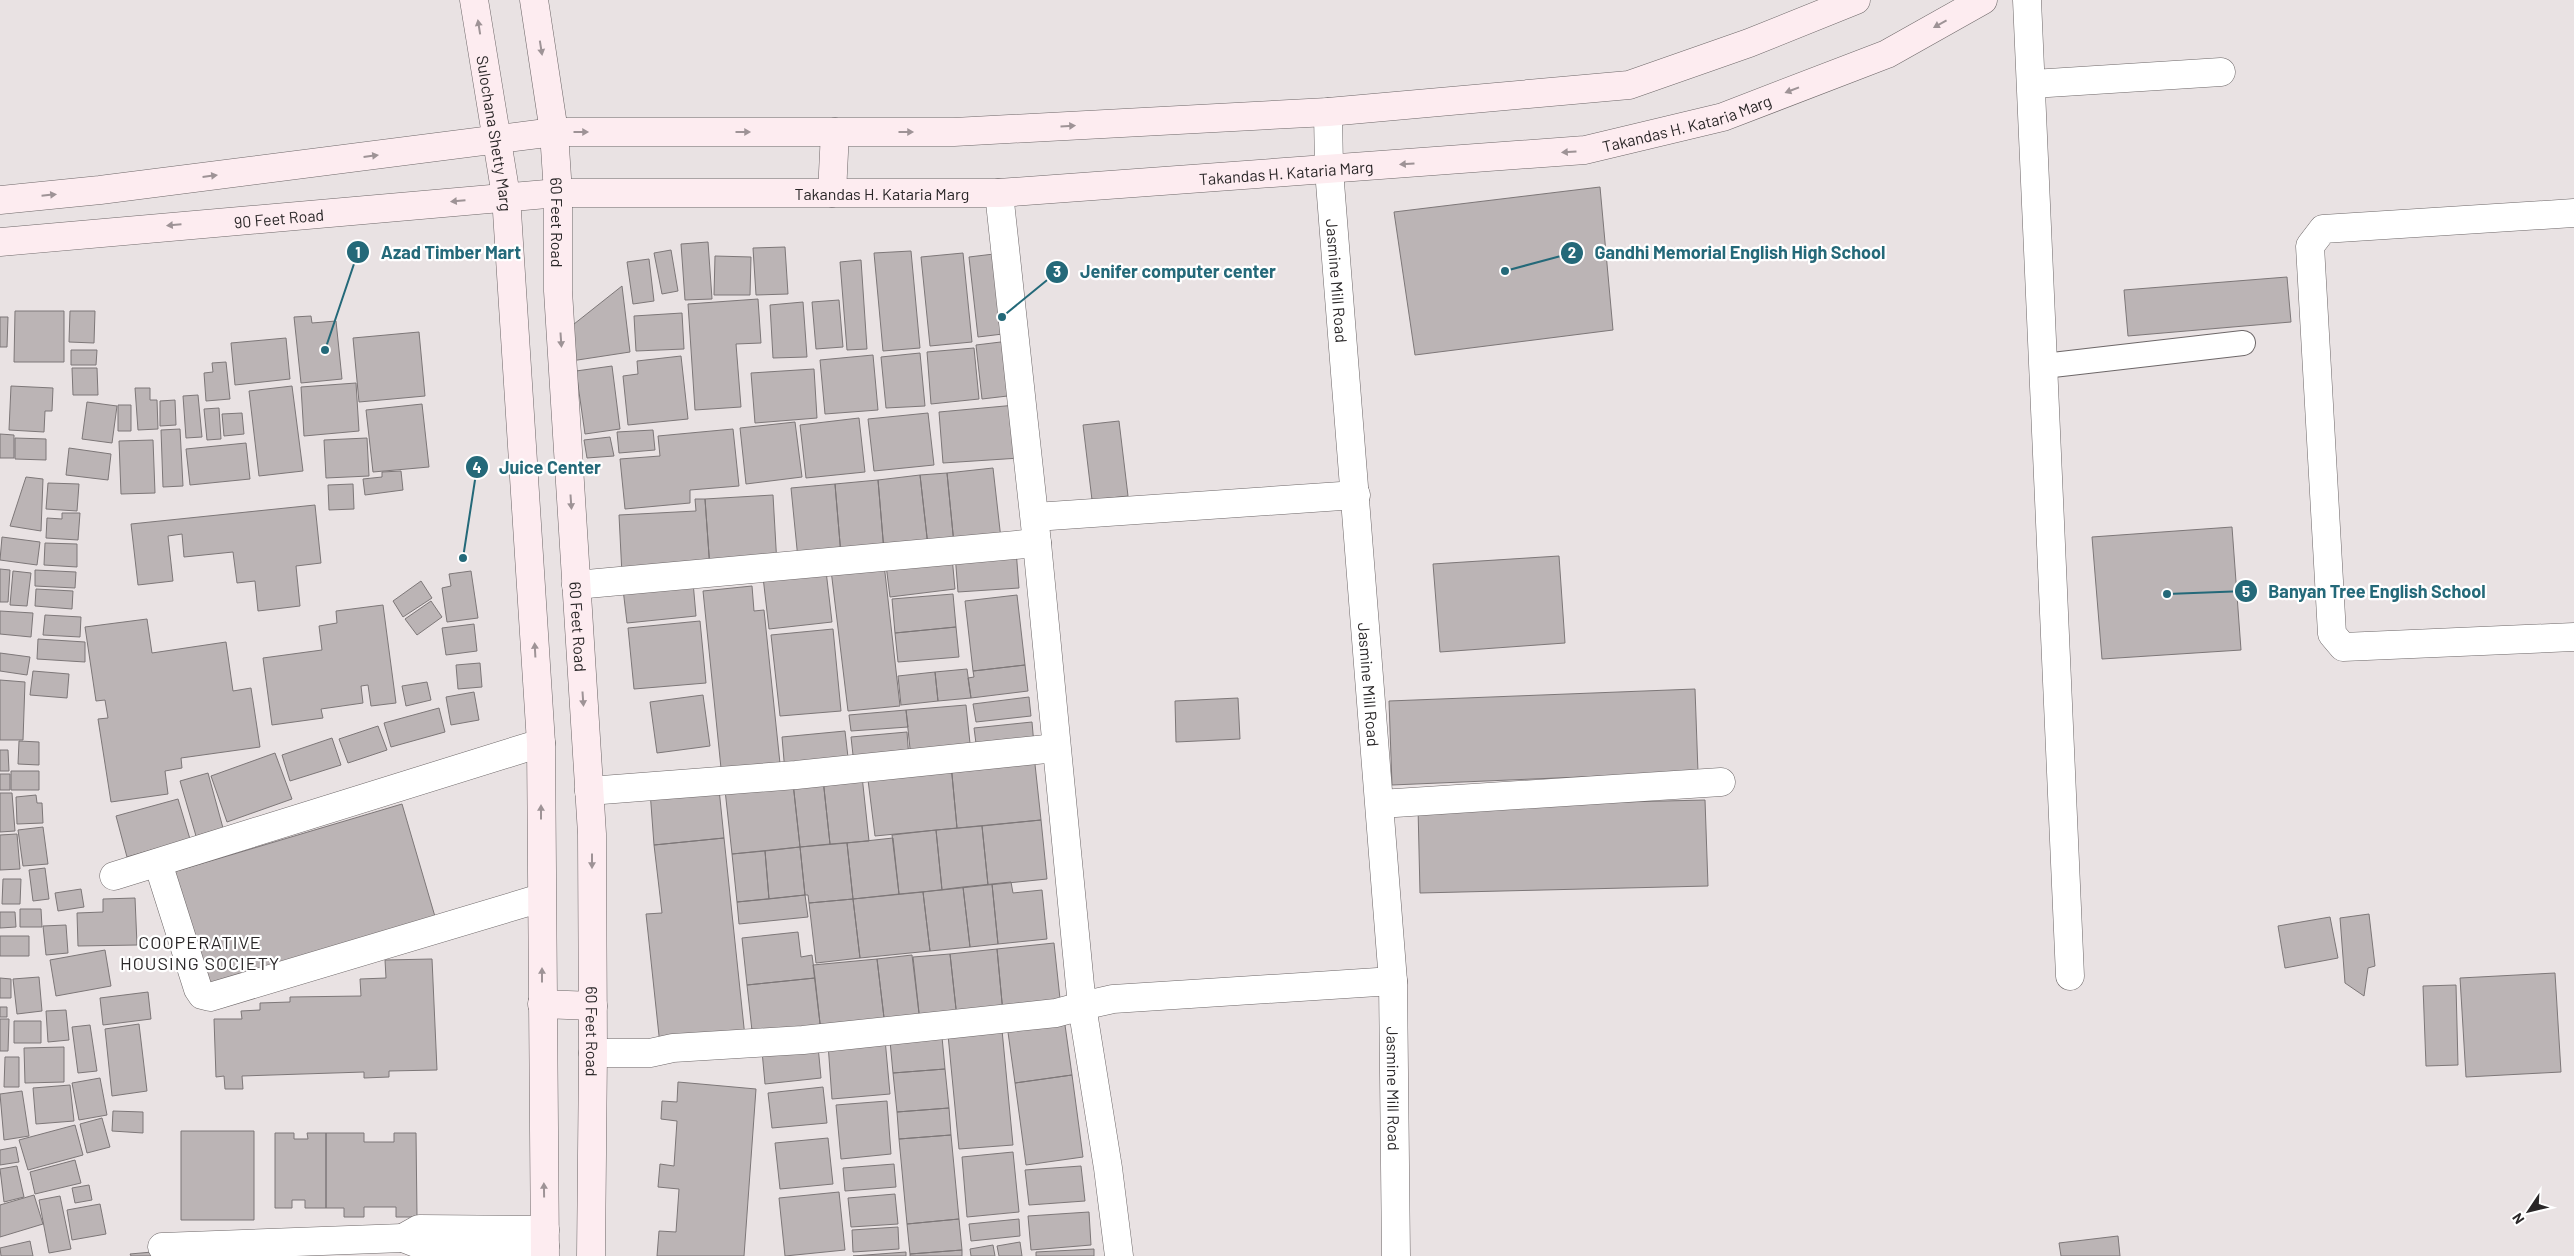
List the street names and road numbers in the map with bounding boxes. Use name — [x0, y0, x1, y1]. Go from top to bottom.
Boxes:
street label: Sulochana Shetty Marg — [474, 54, 516, 212]
street label: Takandas H. Kataria Marg — [1600, 90, 1774, 155]
street label: Takandas H. Kataria Marg — [1198, 156, 1374, 188]
street label: 60 Feet Road — [547, 177, 568, 268]
street label: Takandas H. Kataria Marg — [795, 184, 969, 203]
street label: 90 Feet Road — [233, 204, 325, 231]
street label: Jasmine Mill Road — [1323, 218, 1352, 343]
street label: 60 Feet Road — [567, 581, 591, 672]
street label: Jasmine Mill Road — [1355, 622, 1384, 747]
street label: 60 Feet Road — [583, 986, 603, 1077]
street label: Jasmine Mill Road — [1384, 1026, 1404, 1151]

